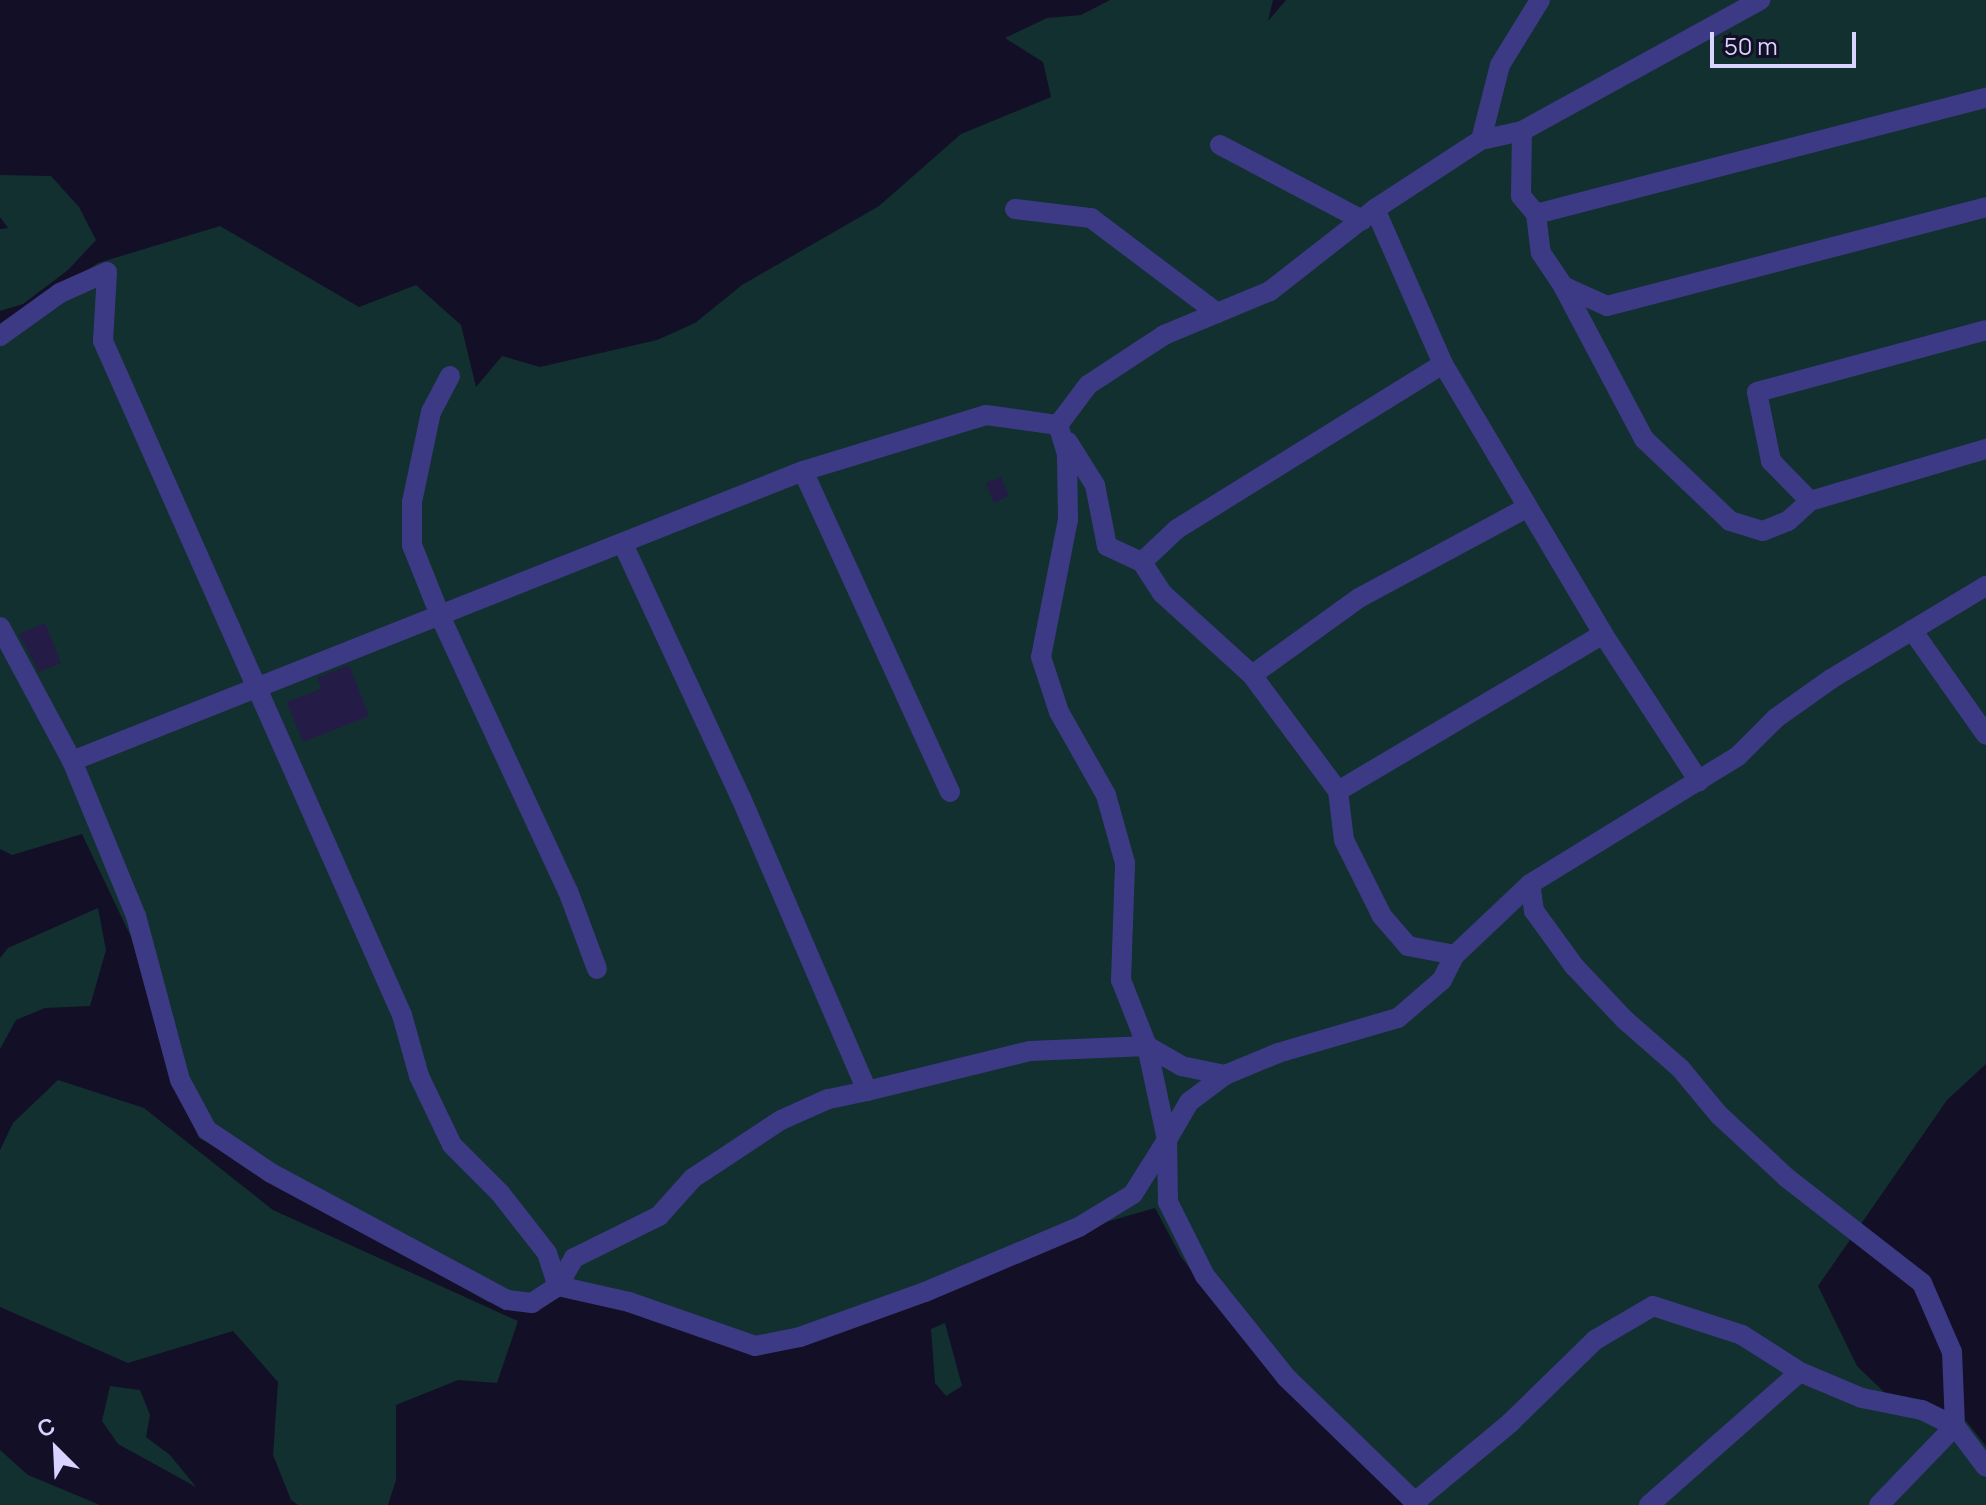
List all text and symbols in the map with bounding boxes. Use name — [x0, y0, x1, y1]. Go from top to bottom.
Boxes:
scale bar — [1714, 16, 1860, 66]
text: 50 m — [1724, 29, 1778, 62]
north arrow — [16, 1409, 96, 1489]
text: С — [33, 1410, 60, 1444]

